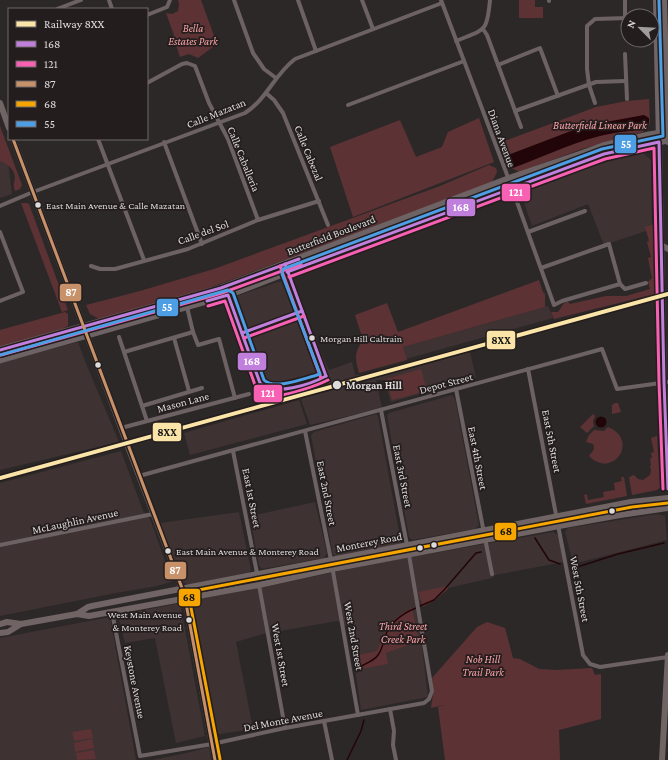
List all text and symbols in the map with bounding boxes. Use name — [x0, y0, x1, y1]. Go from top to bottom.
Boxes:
legend — [8, 8, 148, 140]
north arrow — [620, 8, 660, 48]
text: Railway 8XX — [44, 17, 105, 31]
text: N — [624, 18, 638, 30]
park label: Bella Estates Park — [168, 22, 219, 47]
text: 168 — [44, 37, 61, 51]
text: 121 — [44, 57, 58, 71]
text: 87 — [44, 77, 56, 91]
street label: Calle Mazatan — [185, 96, 247, 130]
text: 68 — [44, 97, 57, 111]
street label: Diana Avenue — [486, 107, 518, 169]
text: 55 — [44, 117, 55, 131]
park label: Butterfield Linear Park — [553, 119, 648, 132]
street label: Calle Cabezal — [292, 123, 326, 183]
street label: Calle Caballeria — [226, 125, 262, 193]
line badge: 55 — [614, 134, 637, 154]
text: 55 — [621, 138, 631, 150]
line badge: 121 — [501, 183, 531, 202]
text: 121 — [509, 186, 523, 198]
line badge: 168 — [446, 198, 476, 217]
marker: East Main Avenue & Calle Mazatan — [33, 200, 43, 210]
place label: East Main Avenue & Calle Mazatan — [46, 200, 186, 211]
text: 168 — [453, 201, 469, 213]
street label: Butterfield Boulevard — [285, 213, 377, 257]
street label: Calle del Sol — [176, 217, 230, 247]
line badge: 87 — [59, 283, 82, 302]
text: 87 — [65, 286, 77, 298]
line badge: 55 — [156, 298, 179, 317]
text: 55 — [162, 301, 172, 313]
line badge: 8XX — [486, 330, 516, 350]
marker: Morgan Hill Caltrain — [307, 333, 317, 343]
place label: Morgan Hill Caltrain — [320, 333, 403, 344]
text: 8XX — [491, 334, 511, 346]
line badge: 168 — [237, 352, 267, 371]
text: 168 — [244, 355, 260, 367]
unlabelled marker — [93, 360, 103, 370]
street label: Depot Street — [418, 370, 475, 397]
marker: Morgan Hill — [331, 379, 343, 391]
place label: Morgan Hill — [346, 379, 403, 391]
line badge: 121 — [253, 384, 283, 403]
text: 121 — [261, 387, 275, 399]
street label: Mason Lane — [156, 389, 210, 415]
street label: East 5th Street — [540, 409, 564, 474]
line badge: 8XX — [152, 422, 182, 442]
street label: East 4th Street — [466, 425, 490, 491]
text: 8XX — [157, 426, 177, 438]
street label: East 3rd Street — [391, 444, 415, 509]
street label: East 2nd Street — [315, 460, 339, 527]
street label: East 1st Street — [240, 467, 264, 529]
street label: McLaughlin Avenue — [31, 506, 119, 537]
unlabelled marker — [607, 506, 617, 516]
line badge: 68 — [494, 522, 517, 541]
text: 68 — [500, 525, 512, 537]
street label: Monterey Road — [335, 530, 403, 555]
unlabelled marker — [429, 540, 439, 550]
unlabelled marker — [415, 543, 425, 553]
marker: East Main Avenue & Monterey Road — [163, 546, 173, 556]
place label: East Main Avenue & Monterey Road — [176, 546, 320, 557]
street label: West 5th Street — [568, 555, 592, 623]
line badge: 87 — [164, 561, 187, 580]
text: 87 — [169, 564, 181, 576]
line badge: 68 — [178, 588, 201, 607]
text: 68 — [183, 591, 195, 603]
street label: West 2nd Street — [342, 601, 366, 672]
place label: West Main Avenue & Monterey Road — [107, 609, 183, 633]
marker: West Main Avenue & Monterey Road — [184, 615, 194, 625]
park label: Third Street Creek Park — [379, 620, 428, 645]
street label: West 1st Street — [270, 622, 293, 688]
street label: Keystone Avenue — [121, 644, 148, 720]
park label: Nob Hill Trail Park — [462, 653, 505, 678]
street label: Del Monte Avenue — [242, 706, 324, 734]

